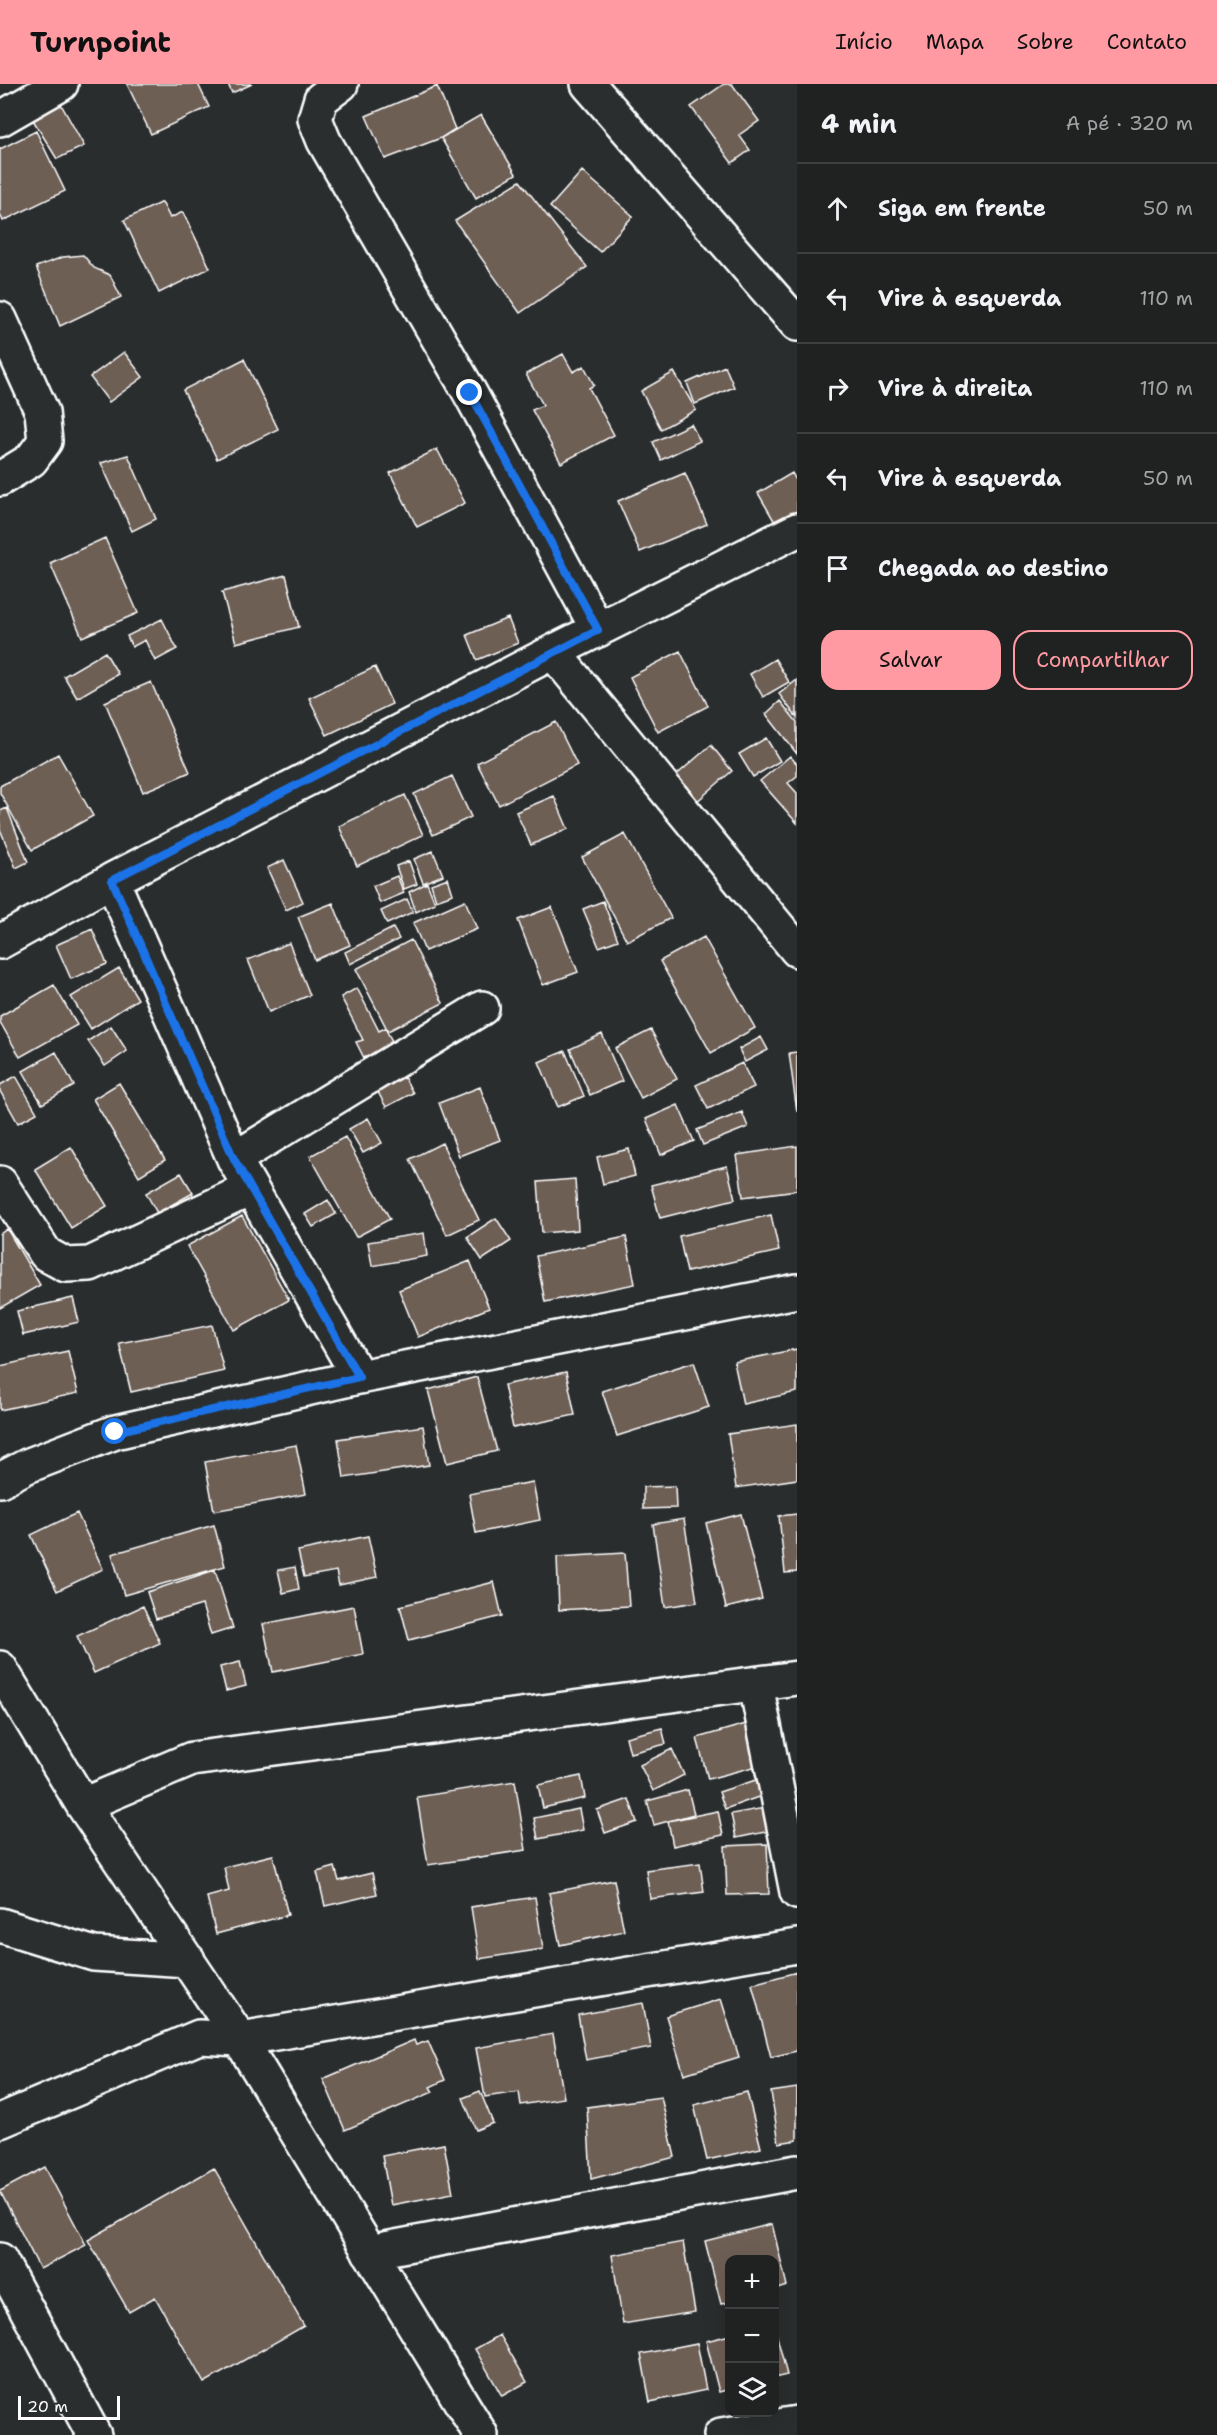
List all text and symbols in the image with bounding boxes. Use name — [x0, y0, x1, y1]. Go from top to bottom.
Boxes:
text: Turnpoint — [30, 23, 171, 61]
text: Início — [835, 28, 893, 56]
text: Mapa — [926, 28, 984, 56]
text: Sobre — [1017, 28, 1074, 56]
text: Contato — [1107, 28, 1187, 56]
text: 4 min — [821, 106, 897, 141]
text: A pé · 320 m — [1066, 110, 1193, 136]
icon: ahead — [821, 192, 854, 225]
text: Siga em frente — [878, 194, 1046, 223]
text: 50 m — [1143, 195, 1193, 221]
icon: left — [821, 282, 854, 315]
text: Vire à esquerda — [878, 284, 1061, 313]
text: 110 m — [1139, 285, 1193, 311]
icon: right — [821, 372, 854, 405]
text: Vire à direita — [878, 374, 1032, 403]
text: 110 m — [1139, 375, 1193, 401]
route end — [456, 379, 482, 405]
icon: left — [821, 462, 854, 495]
text: Vire à esquerda — [878, 464, 1061, 493]
text: 50 m — [1143, 465, 1193, 491]
icon: arrive — [821, 552, 854, 585]
text: Chegada ao destino — [878, 554, 1109, 583]
button: Salvar — [821, 630, 1001, 690]
button: Compartilhar — [1013, 630, 1193, 690]
route start — [101, 1418, 127, 1444]
map controls — [725, 2255, 779, 2417]
button: + — [725, 2255, 779, 2309]
button: − — [725, 2309, 779, 2363]
button: layers — [725, 2363, 779, 2417]
scale bar — [18, 2393, 120, 2420]
text: 20 m — [27, 2396, 68, 2417]

